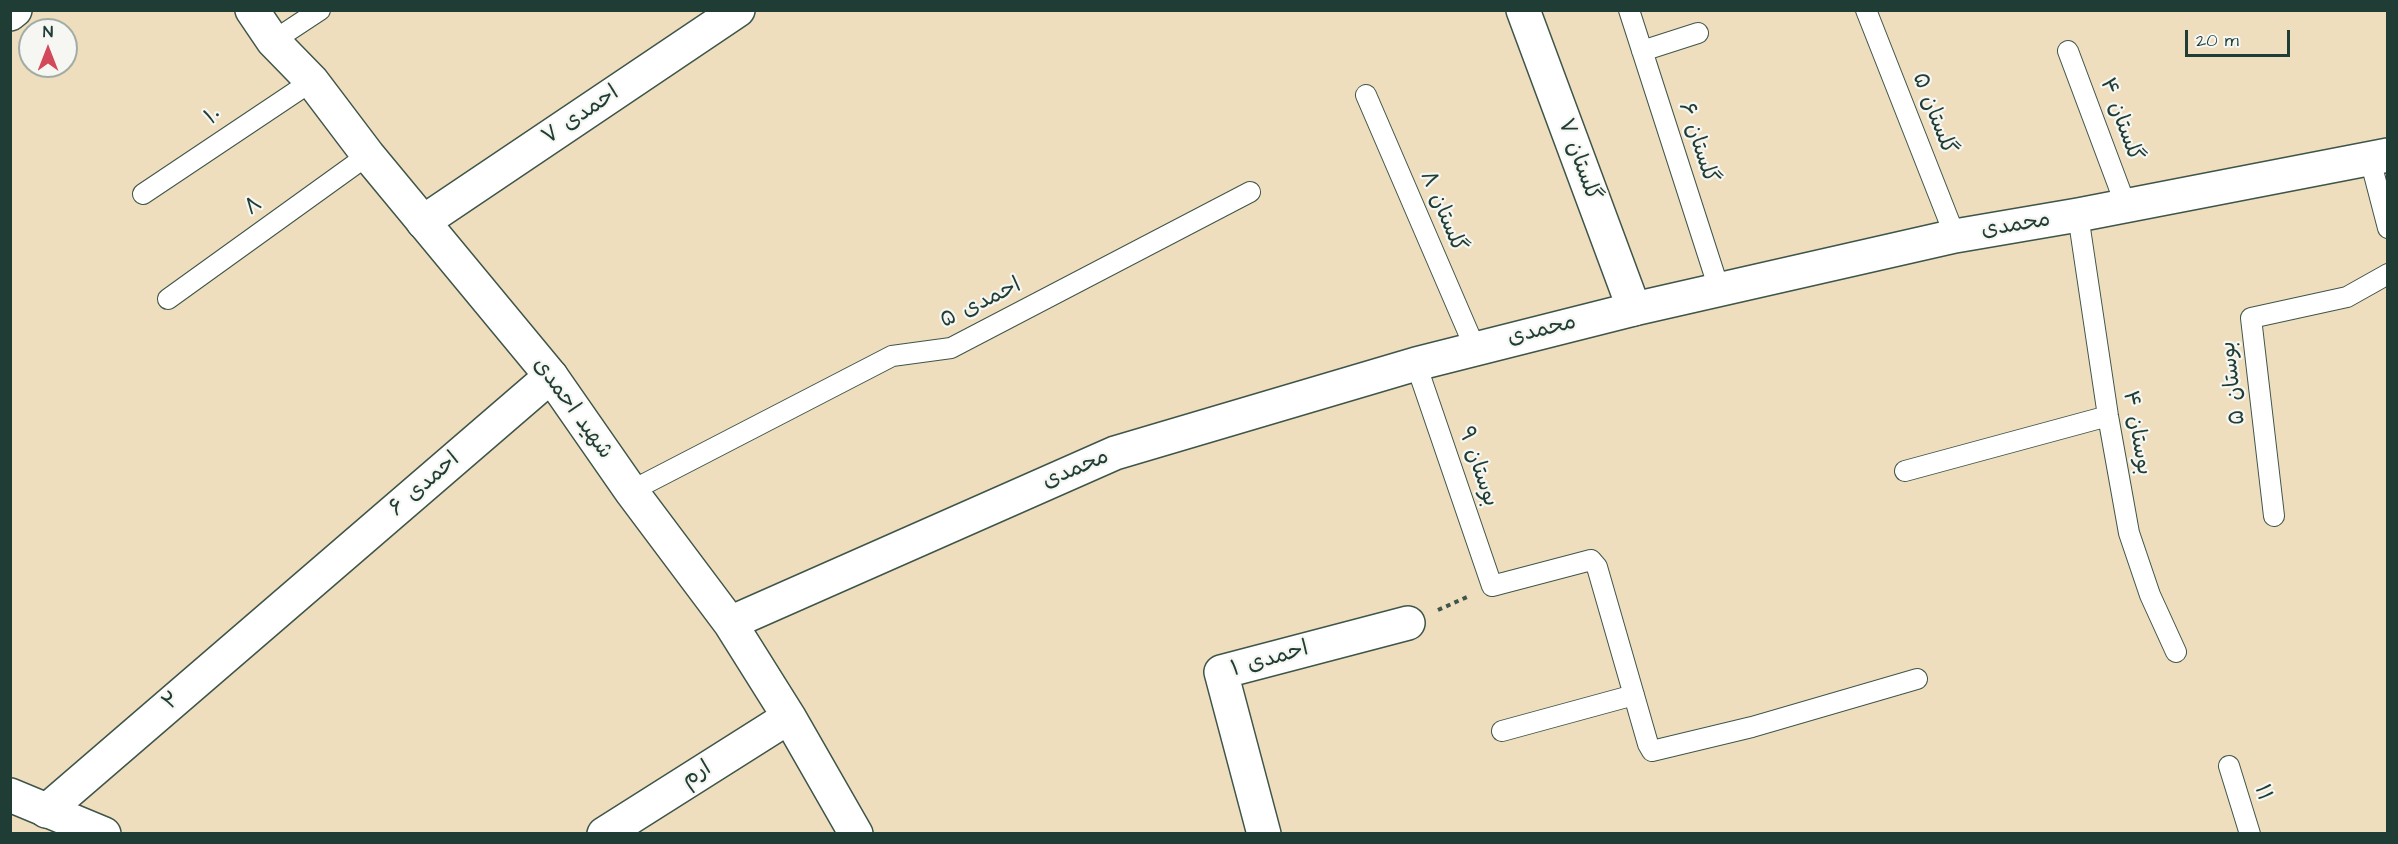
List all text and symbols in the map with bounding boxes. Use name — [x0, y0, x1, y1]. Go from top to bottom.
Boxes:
north arrow — [18, 18, 78, 78]
scale bar — [2188, 18, 2293, 56]
text: N — [43, 21, 53, 43]
text: 20 m — [2196, 28, 2239, 53]
street label: گلستان ۵ — [1905, 69, 1961, 159]
street label: گلستان ۴ — [2093, 75, 2147, 165]
street label: احمدی ۷ — [537, 81, 625, 151]
street label: گلستان ۶ — [1672, 99, 1722, 187]
street label: ۱۰ — [200, 102, 228, 132]
street label: گلستان ۷ — [1551, 115, 1605, 205]
street label: گلستان ۸ — [1413, 167, 1471, 257]
street label: ۸ — [240, 192, 268, 222]
street label: محمدی — [1979, 208, 2053, 244]
street label: احمدی ۵ — [936, 273, 1026, 335]
street label: محمدی — [1505, 310, 1579, 352]
street label: بوستان ۵ — [2216, 340, 2252, 426]
street label: شهید احمدی — [526, 353, 618, 465]
street label: بوستان ۴ — [2116, 389, 2156, 477]
street label: بوستان ۹ — [1451, 424, 1503, 510]
street label: محمدی — [1039, 444, 1113, 496]
street label: احمدی ۶ — [384, 447, 466, 523]
street label: احمدی ۱ — [1228, 636, 1312, 684]
street label: ۲ — [158, 687, 186, 717]
street label: ارم — [677, 756, 717, 794]
street label: ۱۱ — [2247, 782, 2277, 804]

